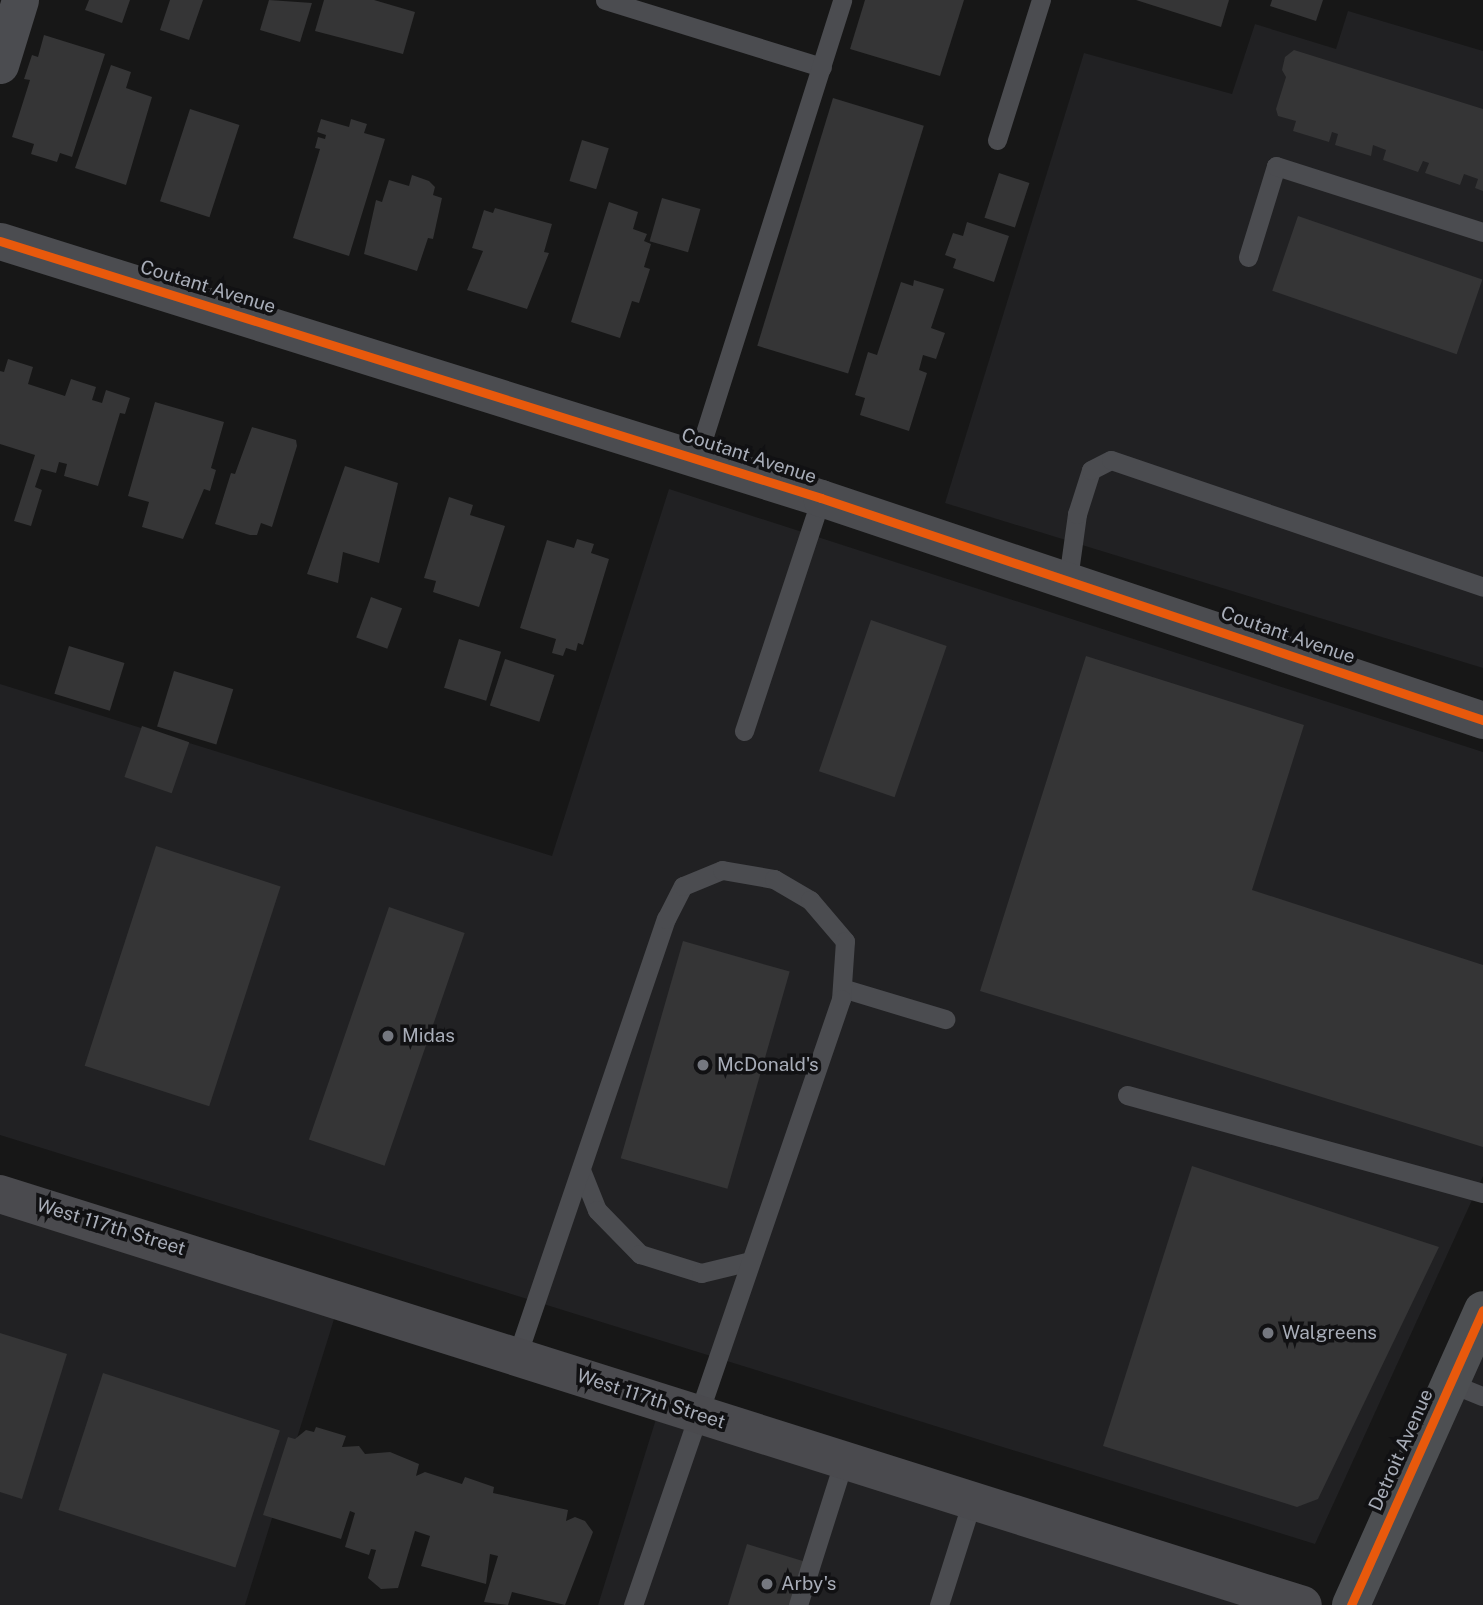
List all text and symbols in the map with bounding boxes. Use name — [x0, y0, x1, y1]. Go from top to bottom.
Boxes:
street label: Coutant Avenue — [138, 256, 278, 318]
street label: Coutant Avenue — [679, 423, 819, 489]
street label: Coutant Avenue — [1218, 601, 1358, 669]
place label: Midas — [402, 1025, 455, 1047]
marker: Midas — [380, 1028, 396, 1044]
place label: McDonald's — [717, 1054, 819, 1076]
marker: McDonald's — [695, 1057, 711, 1073]
street label: West 117th Street — [34, 1193, 188, 1261]
place label: Walgreens — [1282, 1322, 1377, 1344]
marker: Walgreens — [1260, 1325, 1276, 1341]
street label: West 117th Street — [574, 1364, 728, 1434]
street label: Detroit Avenue — [1364, 1386, 1438, 1514]
place label: Arby's — [781, 1573, 836, 1595]
marker: Arby's — [759, 1576, 775, 1592]

